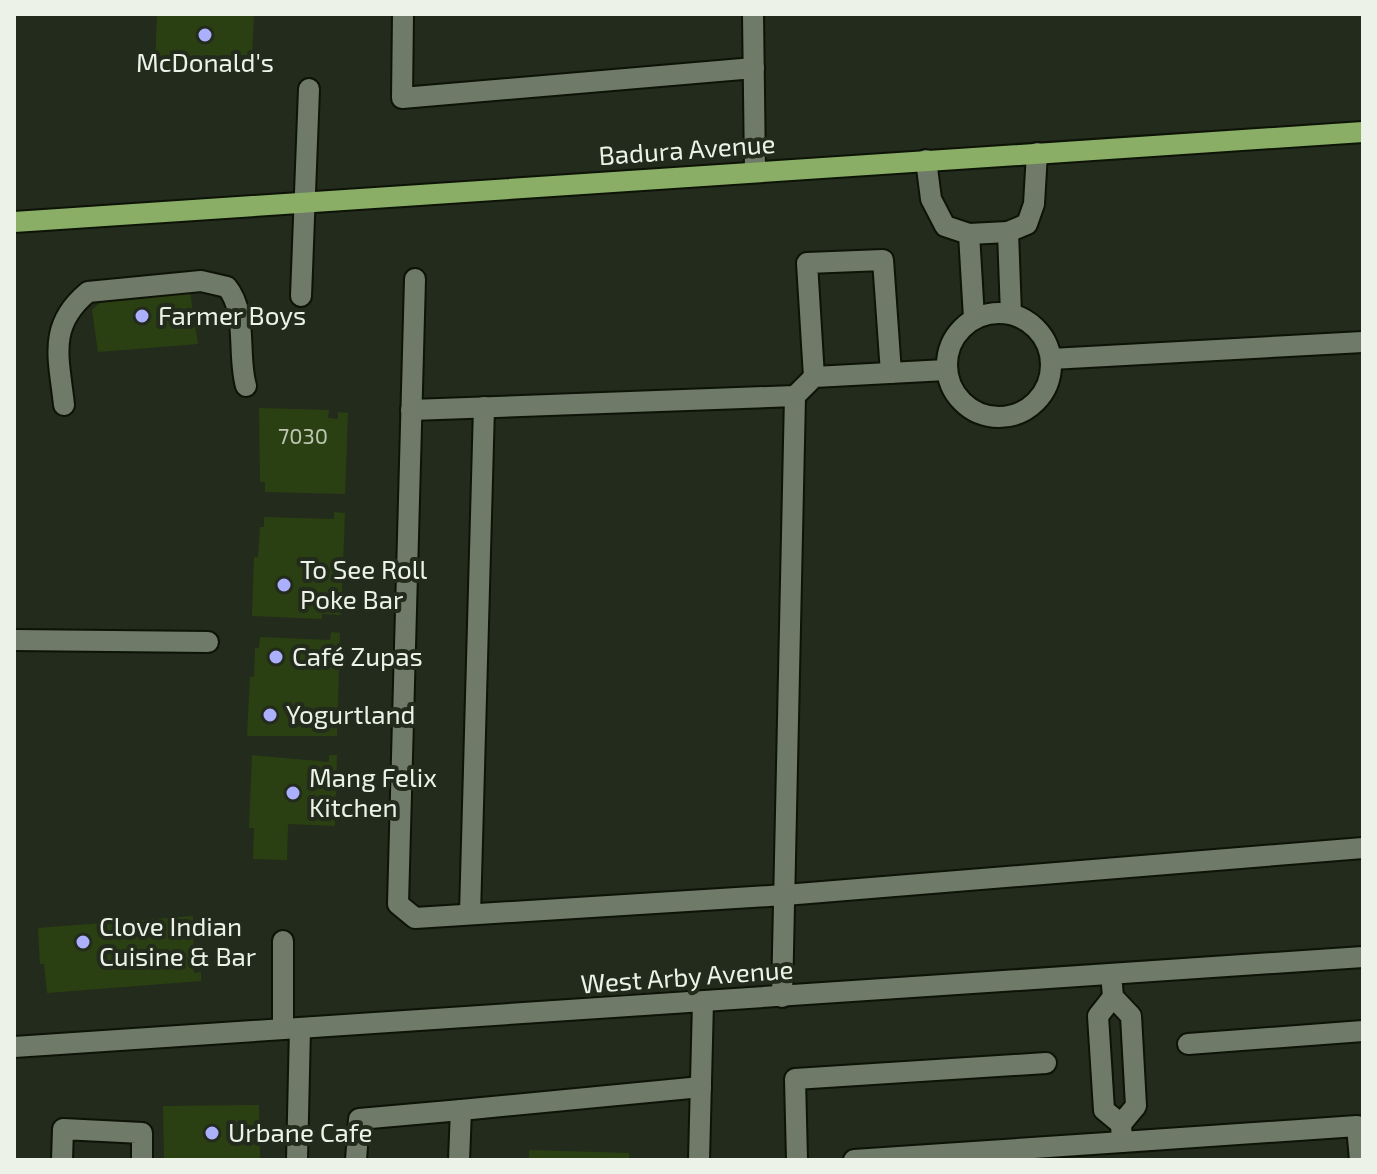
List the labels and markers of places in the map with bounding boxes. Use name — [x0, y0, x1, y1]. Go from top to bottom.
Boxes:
marker: McDonald's — [196, 26, 214, 44]
place label: McDonald's — [136, 46, 274, 77]
place label: Farmer Boys — [158, 299, 306, 330]
marker: Farmer Boys — [133, 307, 151, 325]
place label: To See Roll Poke Bar — [300, 553, 427, 614]
marker: To See Roll Poke Bar — [275, 576, 293, 594]
place label: Café Zupas — [292, 640, 423, 671]
marker: Café Zupas — [267, 648, 285, 666]
place label: Yogurtland — [286, 698, 416, 729]
marker: Yogurtland — [261, 706, 279, 724]
place label: Mang Felix Kitchen — [309, 761, 437, 822]
marker: Mang Felix Kitchen — [284, 784, 302, 802]
place label: Clove Indian Cuisine & Bar — [99, 910, 256, 971]
marker: Clove Indian Cuisine & Bar — [74, 933, 92, 951]
place label: Urbane Cafe — [228, 1116, 372, 1147]
marker: Urbane Cafe — [203, 1124, 221, 1142]

